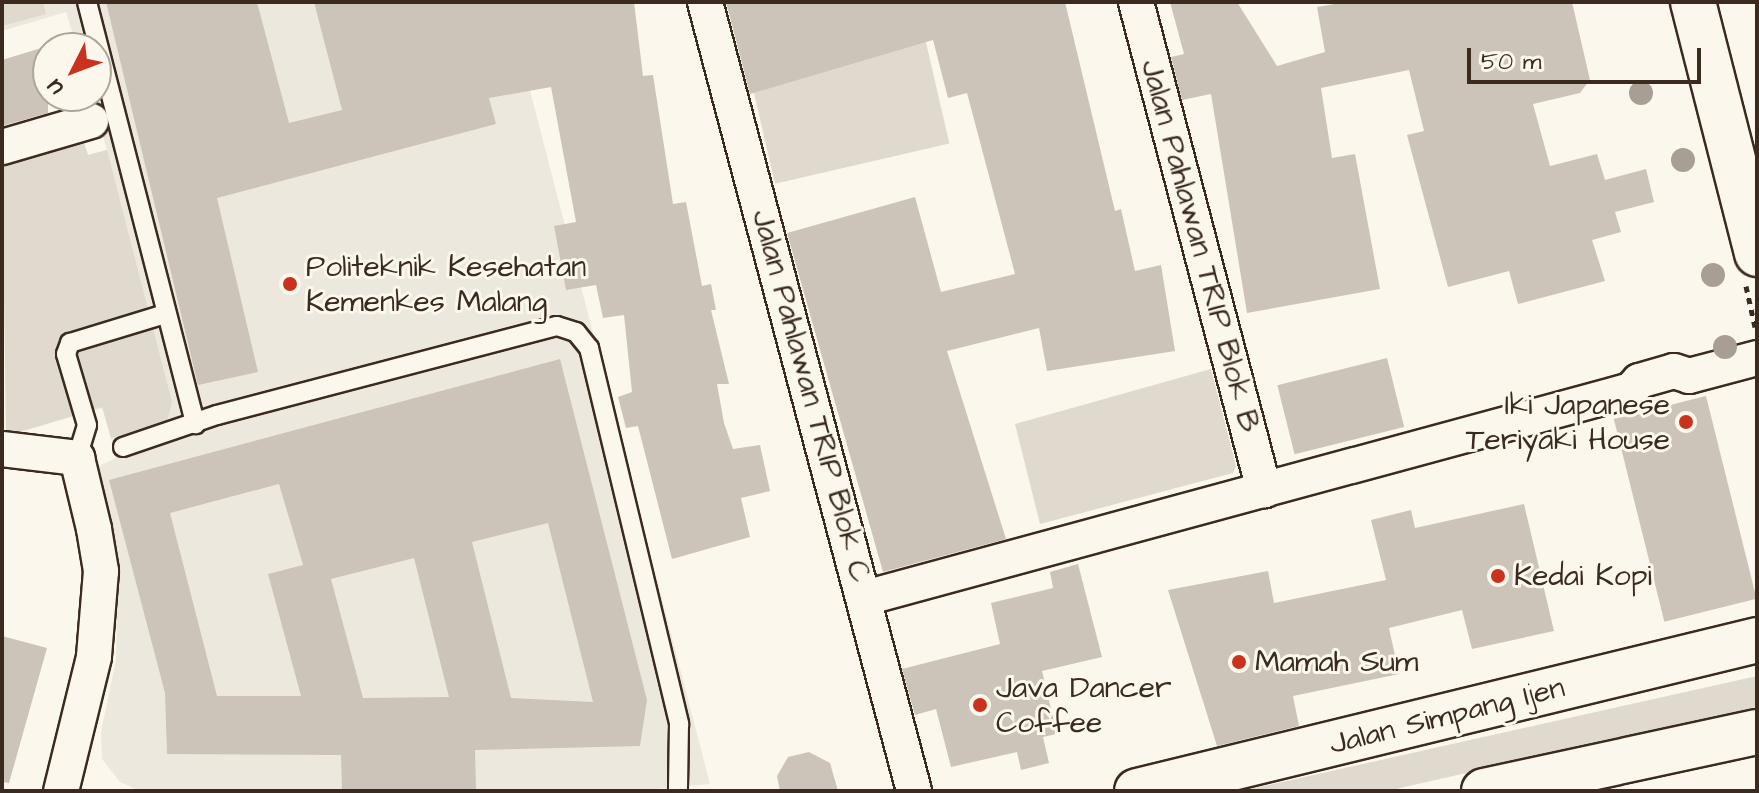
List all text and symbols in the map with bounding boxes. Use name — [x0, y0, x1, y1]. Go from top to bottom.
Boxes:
north arrow — [32, 32, 112, 112]
scale bar — [1471, 32, 1705, 82]
text: 50 m — [1481, 45, 1541, 79]
street label: Jalan Pahlawan TRIP Blok B — [1133, 56, 1267, 436]
text: U — [40, 72, 71, 102]
street label: Jalan Pahlawan TRIP Blok C — [744, 206, 878, 586]
place label: Politeknik Kesehatan Kemenkes Malang — [306, 249, 586, 320]
marker: Politeknik Kesehatan Kemenkes Malang — [281, 275, 299, 293]
place label: Iki Japanese Teriyaki House — [1466, 387, 1670, 458]
marker: Iki Japanese Teriyaki House — [1677, 413, 1695, 431]
place label: Kedai Kopi — [1514, 558, 1652, 594]
marker: Kedai Kopi — [1489, 567, 1507, 585]
place label: Mamah Sum — [1255, 644, 1418, 680]
marker: Mamah Sum — [1230, 653, 1248, 671]
street label: Jalan Simpang Ijen — [1326, 669, 1568, 763]
place label: Java Dancer Coffee — [996, 670, 1171, 740]
marker: Java Dancer Coffee — [971, 696, 989, 714]

